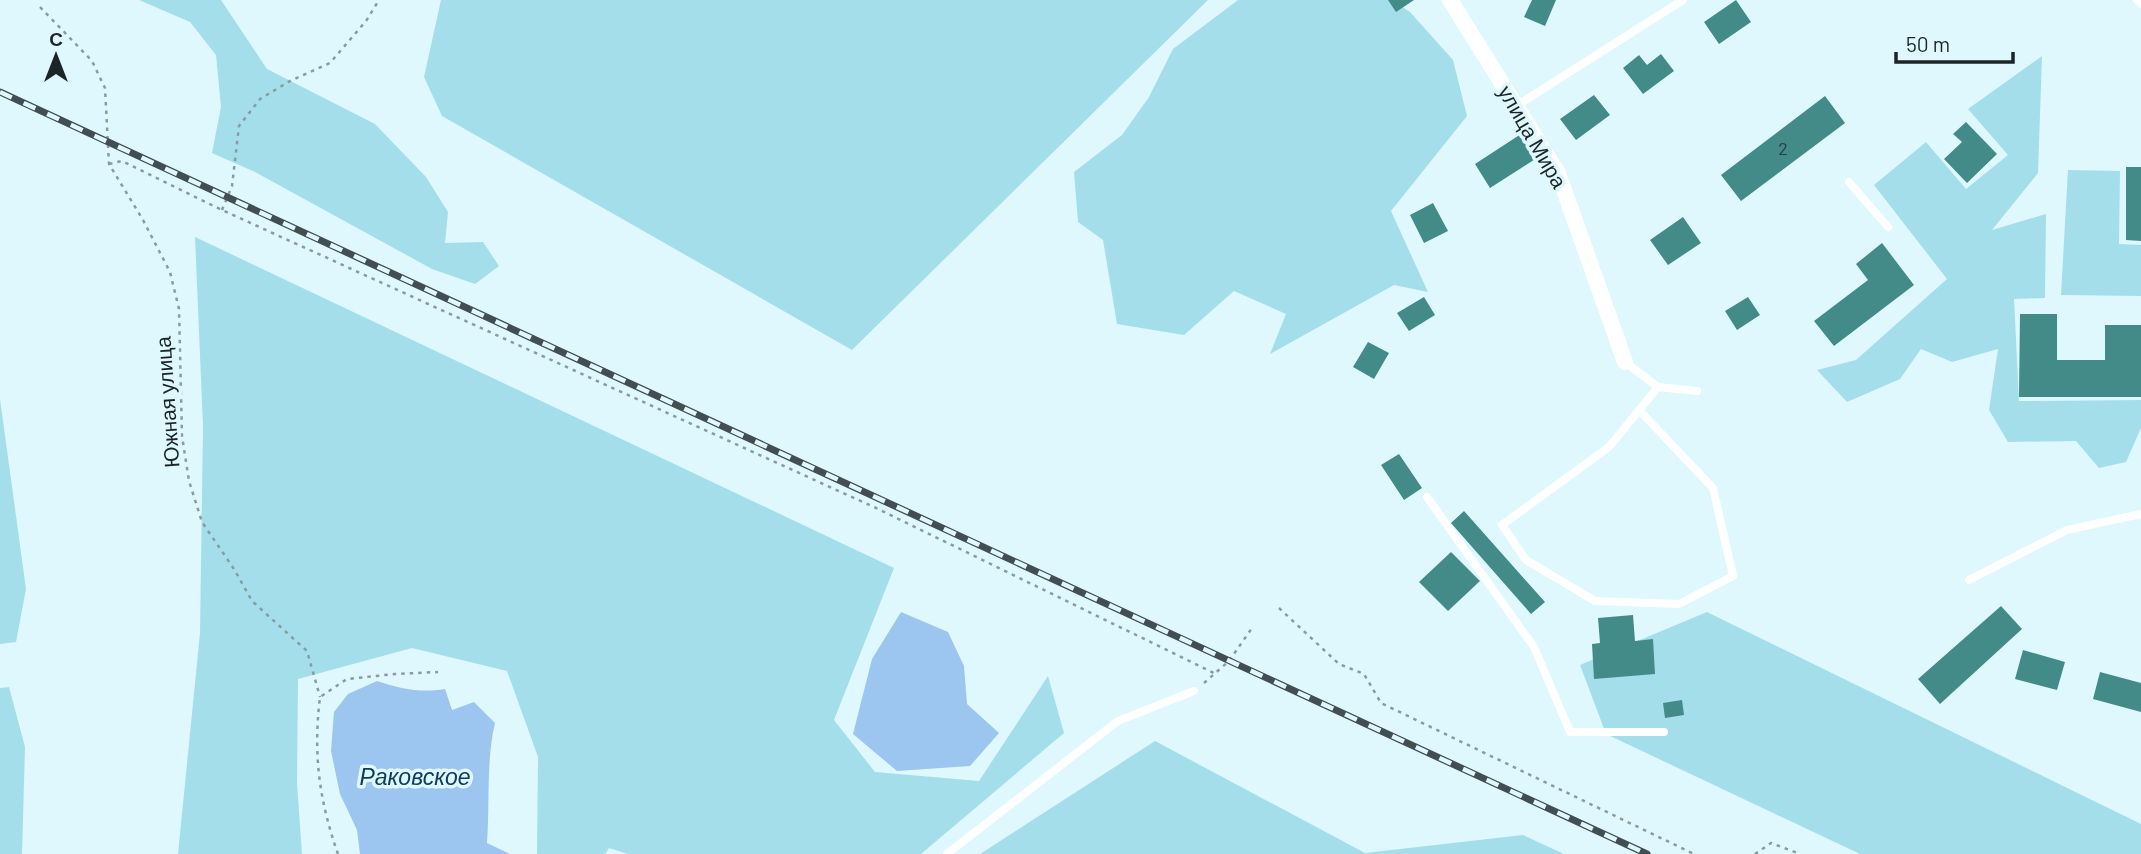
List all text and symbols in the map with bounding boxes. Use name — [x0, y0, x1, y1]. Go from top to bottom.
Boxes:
north arrow — [21, 21, 91, 91]
scale bar — [1896, 21, 2013, 65]
text: С — [49, 27, 63, 50]
text: 50 m — [1906, 31, 1950, 56]
street label: улица Мира — [1494, 80, 1573, 192]
house number: 2 — [1778, 137, 1788, 159]
street label: Южная улица — [149, 335, 184, 469]
water label: Раковское — [359, 762, 471, 790]

